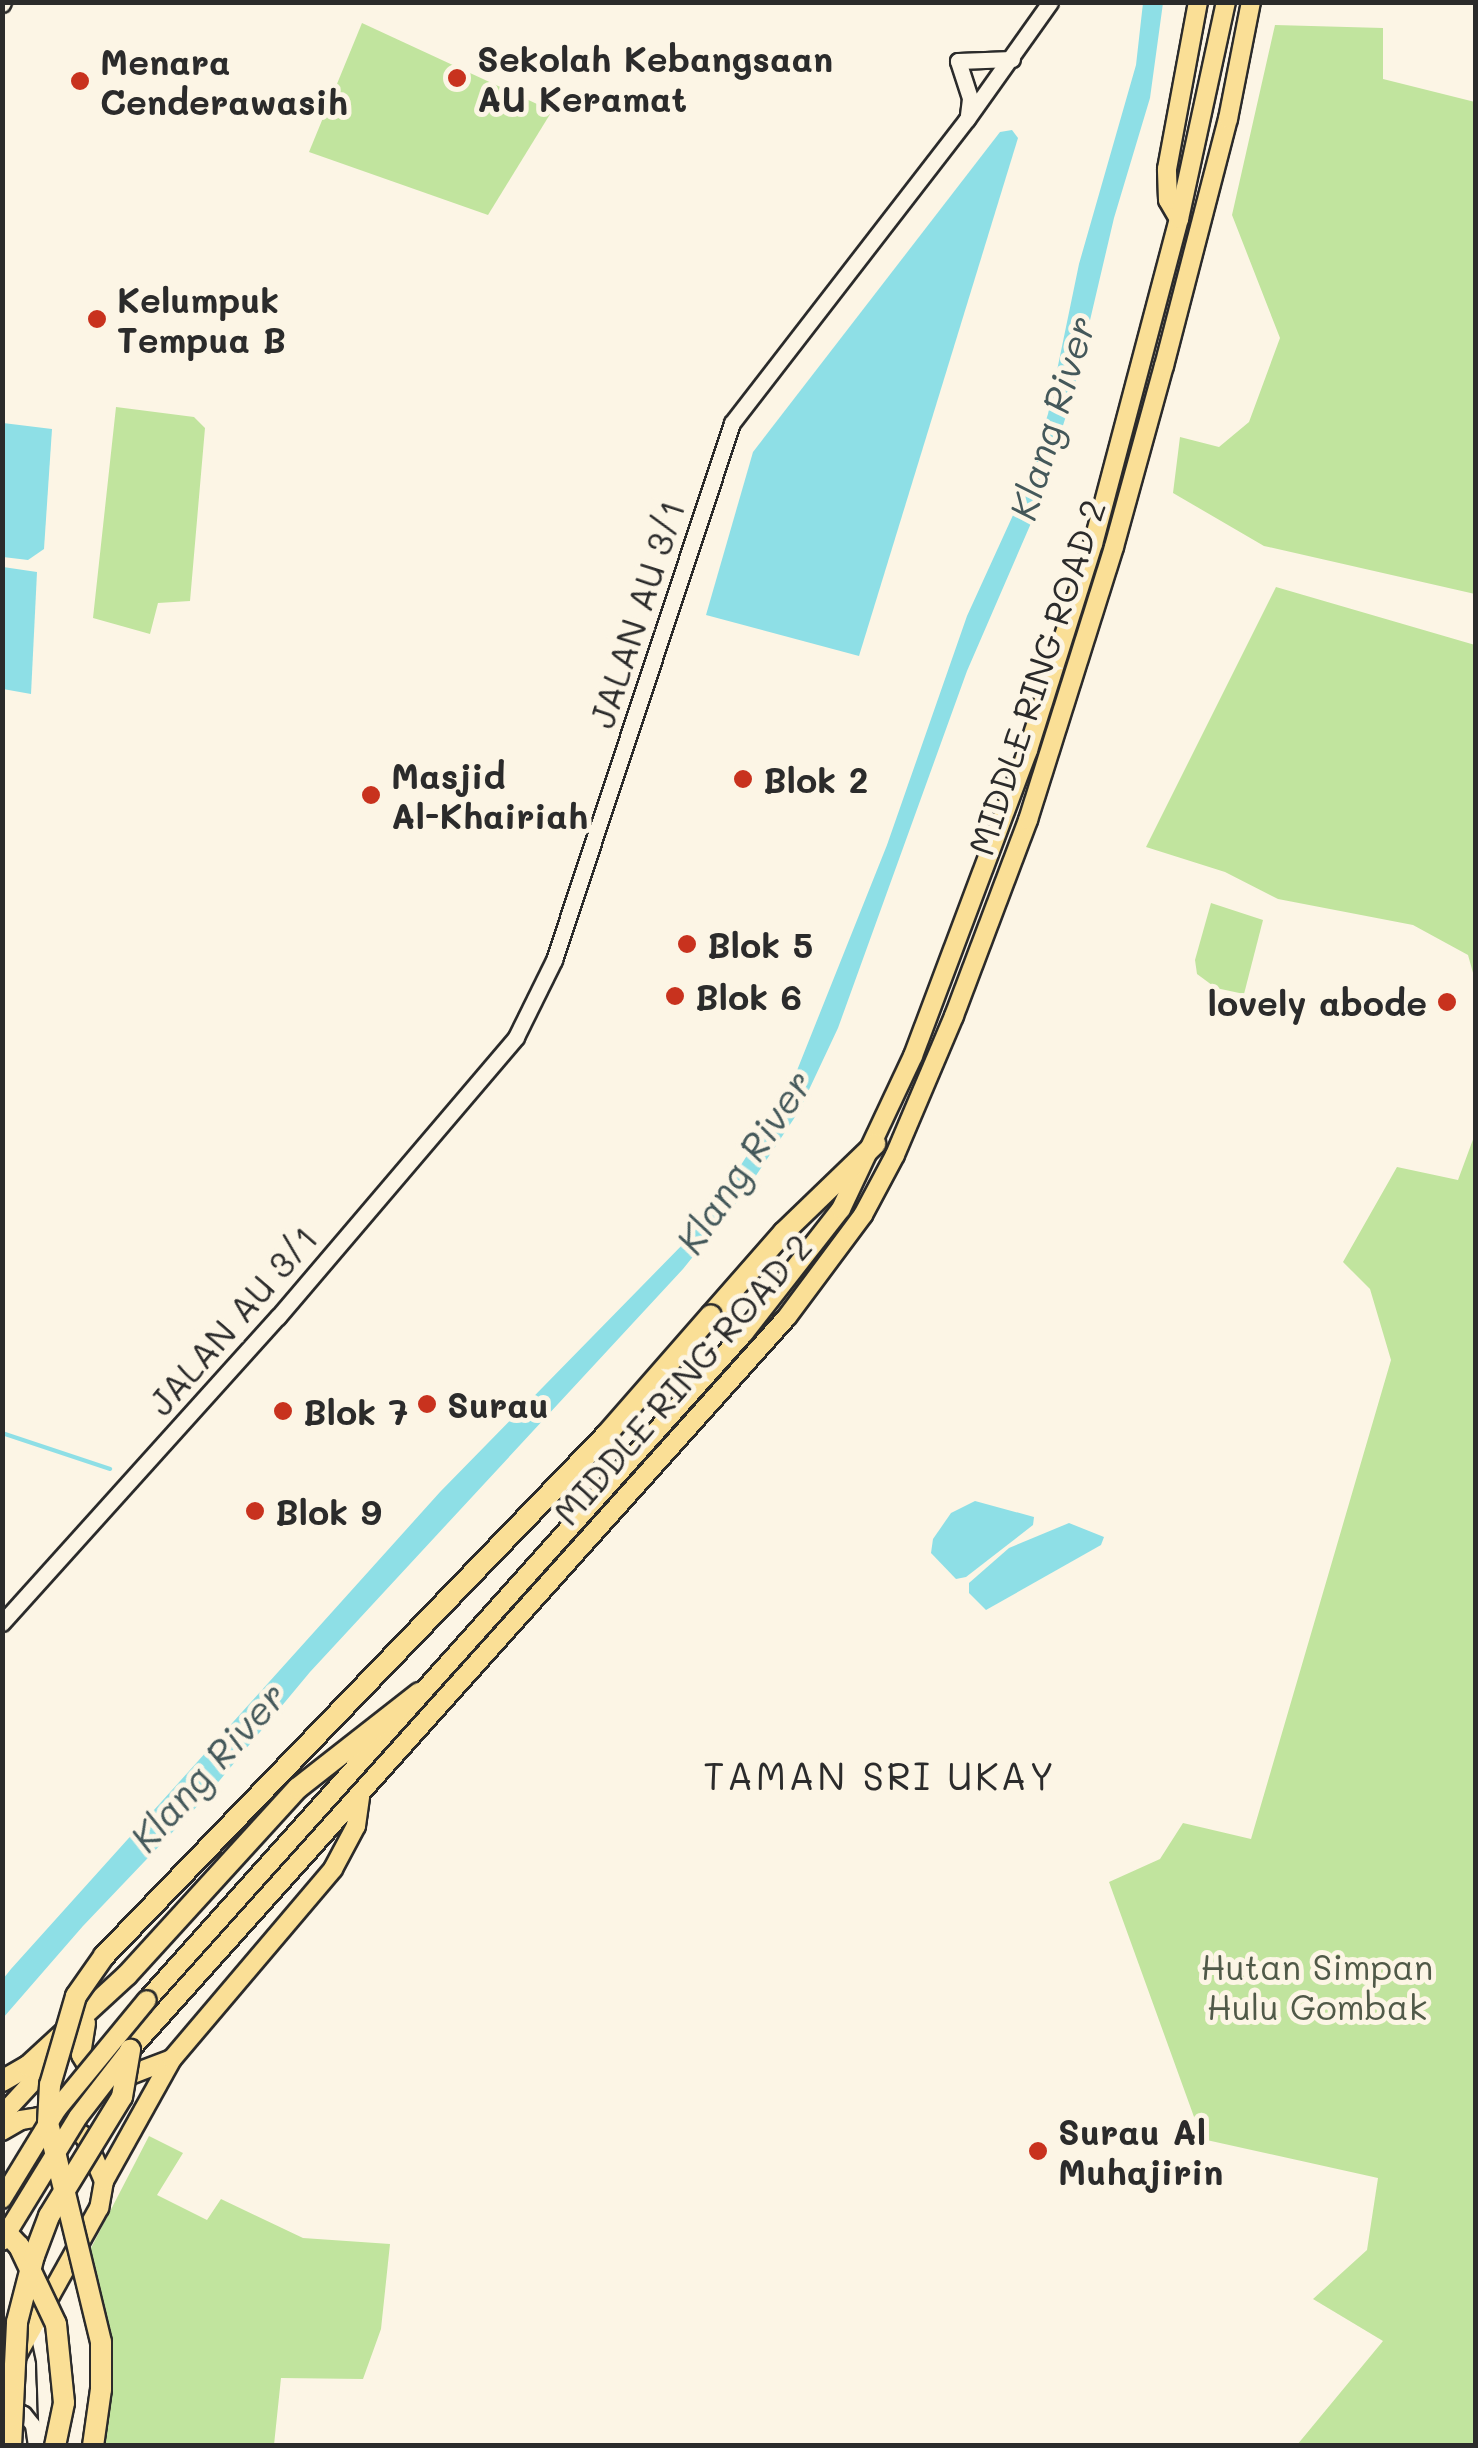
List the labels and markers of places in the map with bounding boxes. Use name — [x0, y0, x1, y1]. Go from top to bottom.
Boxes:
place label: Sekolah Kebangsaan AU Keramat — [477, 37, 833, 119]
place label: Menara Cenderawasih — [100, 40, 348, 122]
marker: Sekolah Kebangsaan AU Keramat — [446, 67, 468, 89]
marker: Menara Cenderawasih — [69, 70, 91, 92]
place label: Kelumpuk Tempua B — [117, 278, 286, 360]
marker: Kelumpuk Tempua B — [86, 308, 108, 330]
place label: Masjid Al-Khairiah — [391, 754, 588, 836]
place label: Blok 2 — [763, 758, 868, 800]
marker: Blok 2 — [732, 768, 754, 790]
marker: Masjid Al-Khairiah — [360, 784, 382, 806]
place label: Blok 5 — [707, 923, 813, 965]
marker: Blok 5 — [676, 933, 698, 955]
place label: Blok 6 — [695, 975, 802, 1017]
place label: lovely abode — [1207, 981, 1427, 1023]
marker: Blok 6 — [664, 985, 686, 1007]
marker: lovely abode — [1436, 991, 1458, 1013]
place label: Surau — [447, 1383, 549, 1425]
place label: Blok 7 — [303, 1390, 408, 1432]
marker: Surau — [416, 1393, 438, 1415]
marker: Blok 7 — [272, 1400, 294, 1422]
place label: Blok 9 — [275, 1490, 382, 1532]
marker: Blok 9 — [244, 1500, 266, 1522]
place label: Surau Al Muhajirin — [1058, 2110, 1223, 2192]
marker: Surau Al Muhajirin — [1027, 2140, 1049, 2162]

